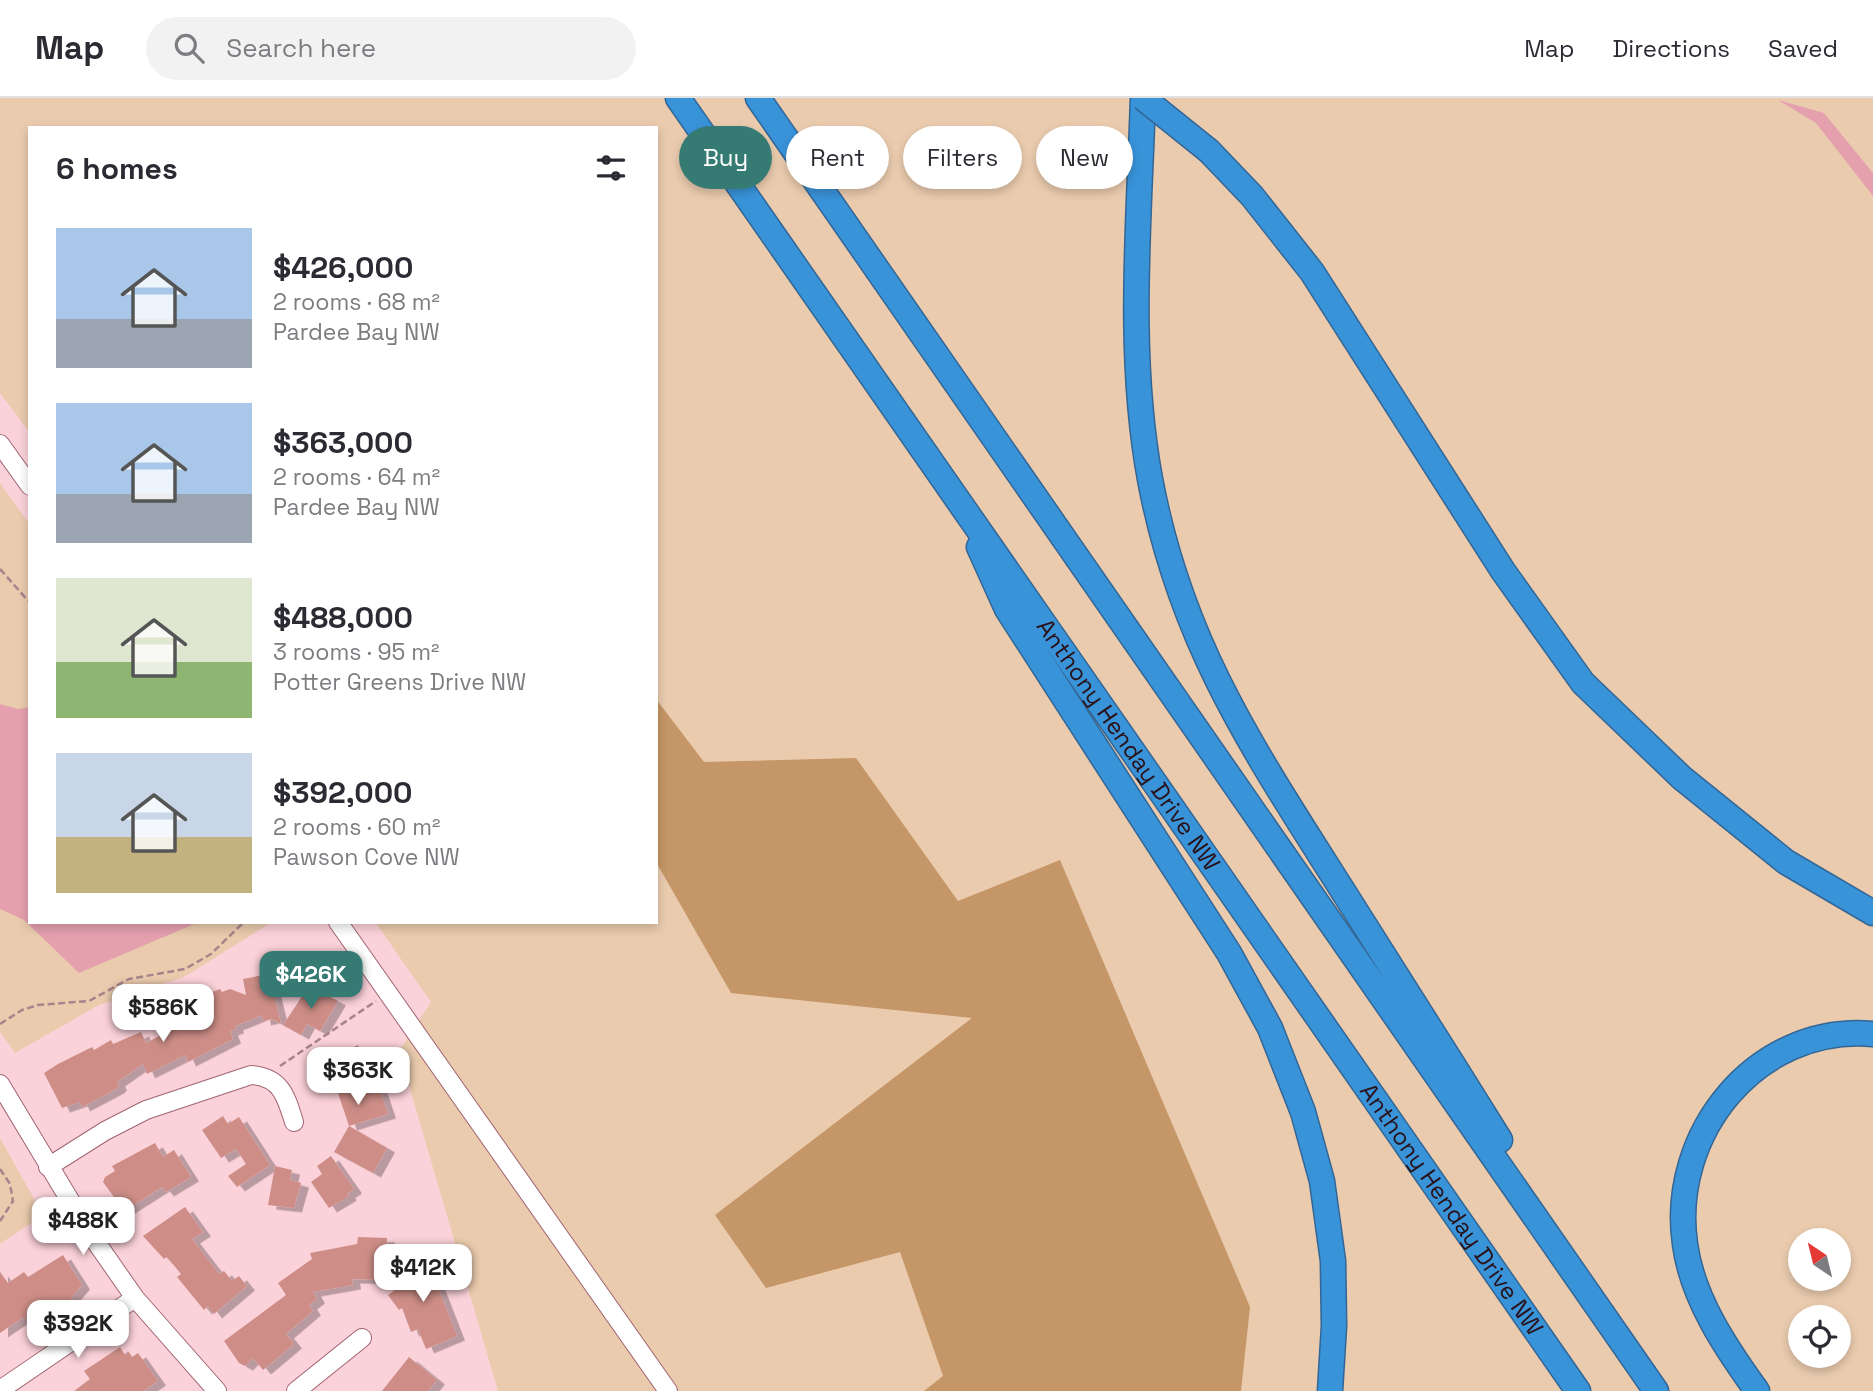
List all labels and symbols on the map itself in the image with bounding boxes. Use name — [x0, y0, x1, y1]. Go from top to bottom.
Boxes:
street label: Anthony Henday Drive NW — [1030, 612, 1227, 877]
pin: $426K — [262, 951, 360, 1011]
pin: $586K — [114, 984, 212, 1044]
pin: $363K — [309, 1048, 407, 1107]
street label: Anthony Henday Drive NW — [1353, 1077, 1551, 1341]
pin: $488K — [34, 1198, 132, 1257]
north arrow — [1788, 1228, 1852, 1292]
pin: $412K — [374, 1244, 472, 1304]
pin: $392K — [29, 1300, 127, 1360]

